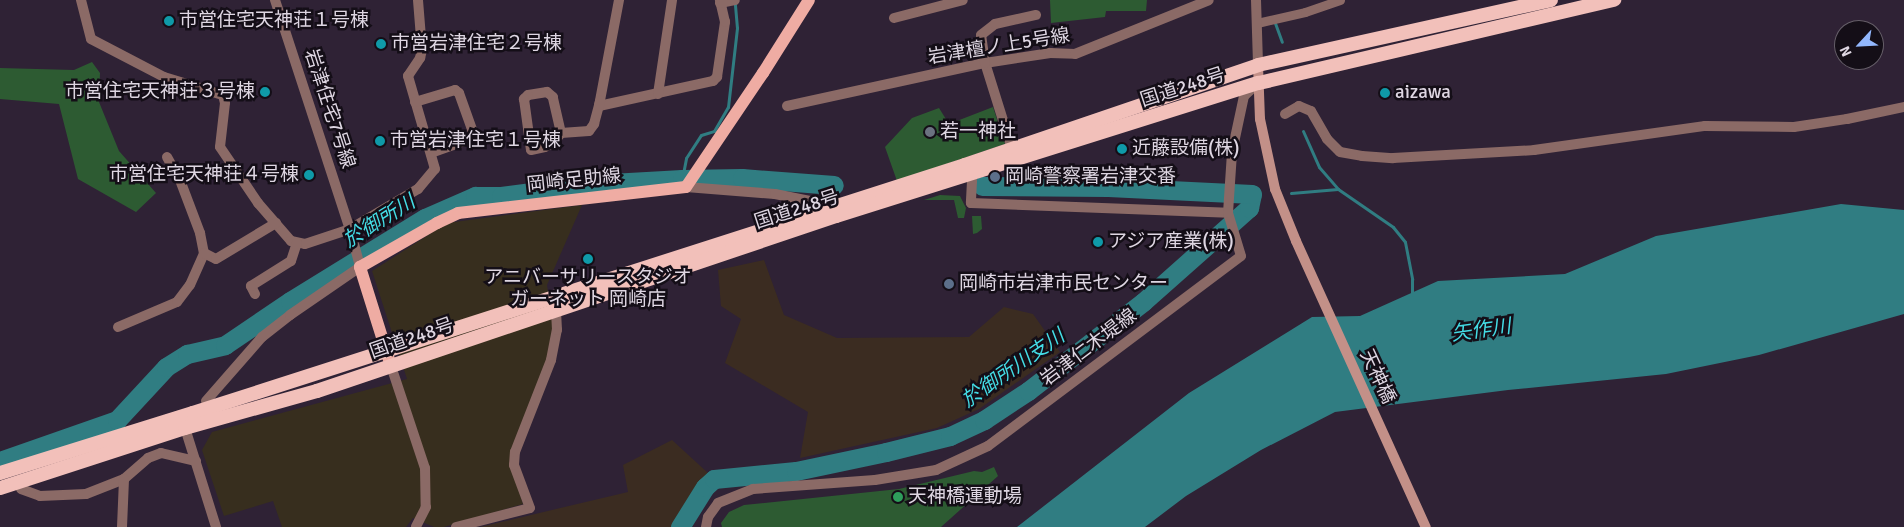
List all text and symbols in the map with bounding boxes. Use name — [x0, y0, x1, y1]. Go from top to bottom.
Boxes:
place label: 市営住宅天神荘１号棟 — [179, 10, 369, 32]
marker: 市営住宅天神荘１号棟 — [163, 15, 175, 27]
north arrow — [1834, 20, 1884, 70]
street label: 岩津檀ノ上5号線 — [926, 25, 1072, 69]
place label: 市営岩津住宅２号棟 — [391, 33, 562, 55]
marker: 市営岩津住宅２号棟 — [375, 38, 387, 50]
text: N — [1836, 43, 1856, 59]
street label: 岩津住宅7号線 — [299, 46, 359, 172]
street label: 国道248号 — [1138, 64, 1228, 112]
place label: 市営住宅天神荘３号棟 — [65, 81, 255, 103]
place label: aizawa — [1395, 82, 1451, 104]
marker: 市営住宅天神荘３号棟 — [259, 86, 271, 98]
marker: aizawa — [1379, 87, 1391, 99]
place label: 若一神社 — [940, 121, 1016, 143]
marker: 若一神社 — [924, 126, 936, 138]
place label: 市営岩津住宅１号棟 — [390, 130, 561, 152]
marker: 市営岩津住宅１号棟 — [374, 135, 386, 147]
place label: 近藤設備(株) — [1132, 138, 1240, 160]
marker: 近藤設備(株) — [1116, 143, 1128, 155]
place label: 市営住宅天神荘４号棟 — [109, 164, 299, 186]
street label: 岡崎足助線 — [526, 165, 622, 197]
place label: 岡崎警察署岩津交番 — [1005, 166, 1176, 188]
marker: 市営住宅天神荘４号棟 — [303, 169, 315, 181]
marker: 岡崎警察署岩津交番 — [989, 171, 1001, 183]
street label: 国道248号 — [752, 186, 842, 234]
water label: 於御所川 — [339, 190, 419, 252]
place label: アジア産業(株) — [1108, 231, 1235, 253]
marker: アジア産業(株) — [1092, 236, 1104, 248]
marker: アニバーサリースタジオ ガーネット 岡崎店 — [582, 253, 594, 265]
place label: アニバーサリースタジオ ガーネット 岡崎店 — [484, 267, 692, 311]
place label: 岡崎市岩津市民センター — [959, 273, 1168, 295]
marker: 岡崎市岩津市民センター — [943, 278, 955, 290]
street label: 岩津仁木堤線 — [1037, 305, 1141, 391]
street label: 国道248号 — [367, 314, 457, 364]
water label: 矢作川 — [1450, 314, 1512, 346]
water label: 於御所川支川 — [957, 324, 1069, 412]
street label: 天神橋 — [1355, 346, 1399, 408]
place label: 天神橋運動場 — [908, 486, 1022, 508]
marker: 天神橋運動場 — [892, 491, 904, 503]

